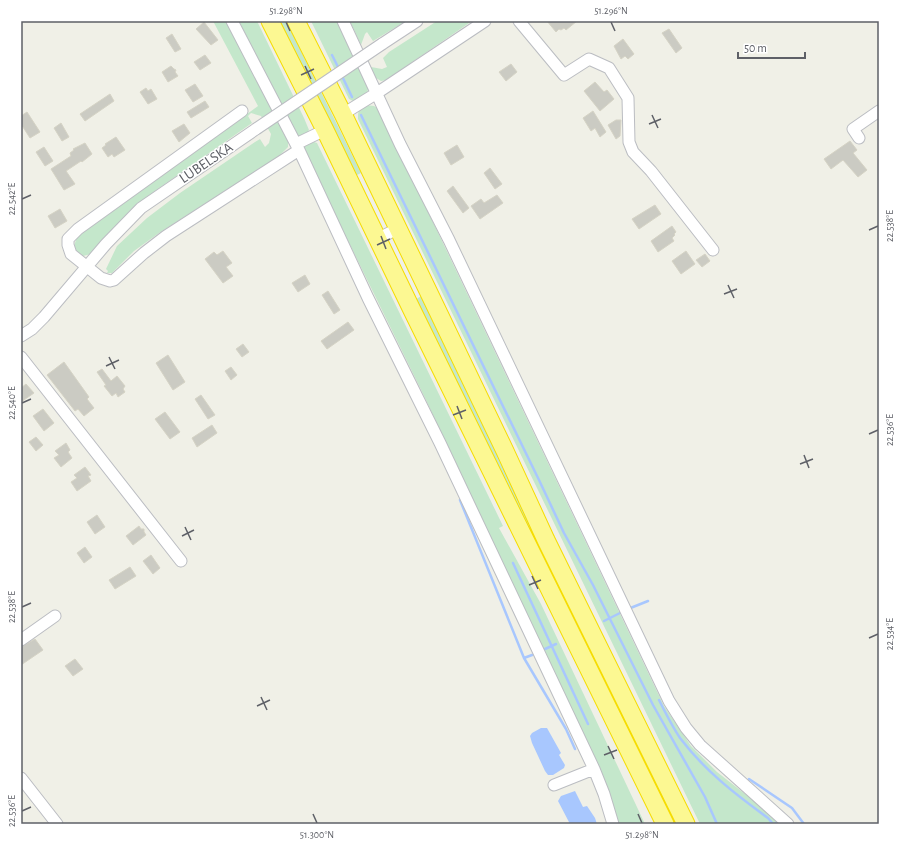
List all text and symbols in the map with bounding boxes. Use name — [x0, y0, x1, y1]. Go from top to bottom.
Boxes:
text: 51.298°N — [269, 6, 303, 16]
text: 51.296°N — [594, 6, 628, 16]
scale bar — [738, 34, 805, 60]
text: 50 m — [744, 42, 767, 54]
street label: LUBELSKA — [176, 140, 236, 186]
text: 22.542°E — [7, 182, 17, 215]
text: 22.538°E — [885, 210, 895, 242]
text: 22.540°E — [7, 386, 17, 420]
text: 22.536°E — [885, 414, 895, 446]
text: 22.538°E — [7, 591, 17, 623]
text: 22.534°E — [885, 618, 895, 650]
text: 22.536°E — [7, 795, 17, 827]
text: 51.300°N — [300, 830, 334, 840]
text: 51.298°N — [625, 830, 659, 840]

